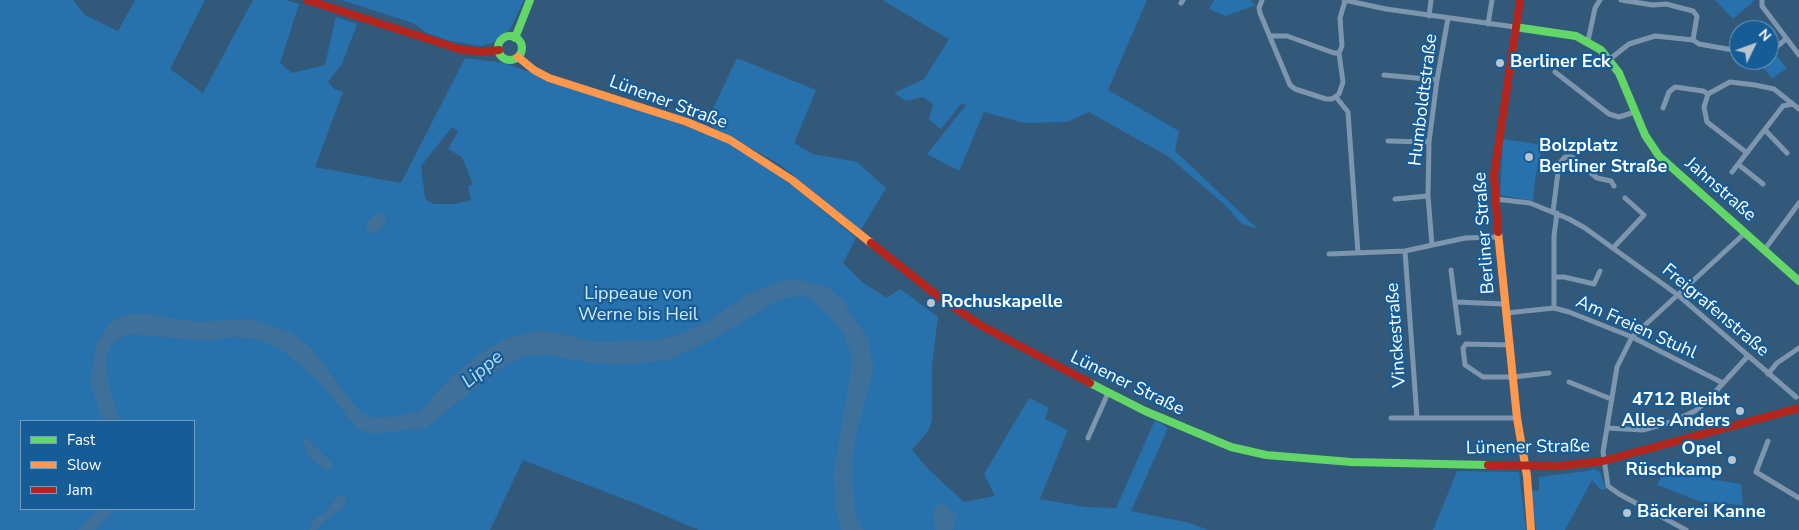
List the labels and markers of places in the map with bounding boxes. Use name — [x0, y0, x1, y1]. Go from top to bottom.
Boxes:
place label: Berliner Eck — [1510, 52, 1611, 74]
marker: Berliner Eck — [1494, 57, 1506, 69]
place label: Bolzplatz Berliner Straße — [1539, 136, 1667, 178]
marker: Bolzplatz Berliner Straße — [1523, 151, 1535, 163]
place label: Rochuskapelle — [941, 292, 1063, 314]
marker: Rochuskapelle — [925, 297, 937, 309]
place label: 4712 Bleibt Alles Anders — [1622, 390, 1730, 432]
marker: 4712 Bleibt Alles Anders — [1734, 405, 1746, 417]
place label: Opel Rüschkamp — [1625, 439, 1722, 482]
marker: Opel Rüschkamp — [1726, 454, 1738, 466]
place label: Bäckerei Kanne — [1637, 502, 1766, 524]
marker: Bäckerei Kanne — [1621, 507, 1633, 519]

